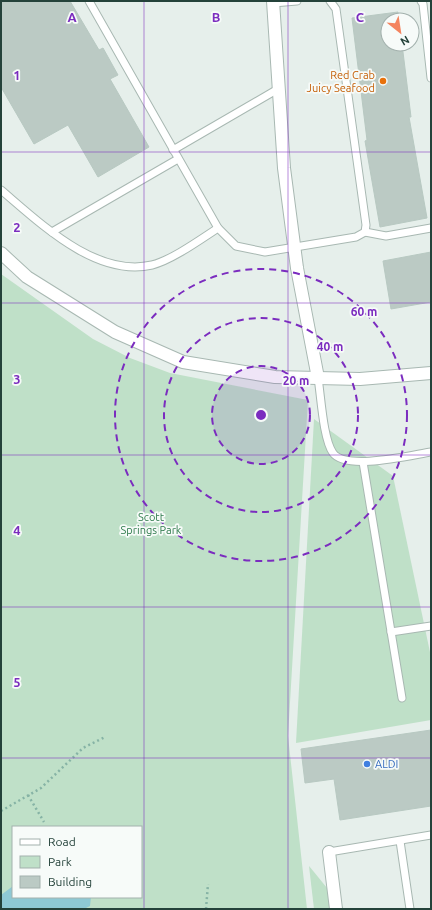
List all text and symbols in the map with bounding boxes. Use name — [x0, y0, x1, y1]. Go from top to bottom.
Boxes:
text: A — [67, 10, 77, 24]
text: B — [212, 10, 221, 24]
text: C — [356, 10, 365, 24]
north arrow — [380, 12, 420, 52]
text: N — [398, 33, 412, 48]
text: 1 — [13, 68, 21, 82]
place label: Red Crab Juicy Seafood — [307, 69, 375, 94]
marker: Red Crab Juicy Seafood — [378, 76, 388, 86]
text: 2 — [13, 220, 21, 234]
text: 60 m — [351, 305, 377, 318]
text: 40 m — [317, 340, 343, 353]
text: 3 — [13, 372, 21, 386]
text: 20 m — [283, 374, 309, 387]
centre of rings — [254, 408, 268, 422]
park label: Scott Springs Park — [121, 511, 182, 536]
text: 4 — [13, 523, 21, 537]
text: 5 — [13, 675, 21, 689]
place label: ALDI — [375, 758, 398, 770]
marker: ALDI — [362, 759, 372, 769]
legend — [12, 826, 142, 898]
text: Road — [48, 835, 76, 848]
text: Park — [48, 855, 72, 868]
text: Building — [48, 875, 92, 888]

